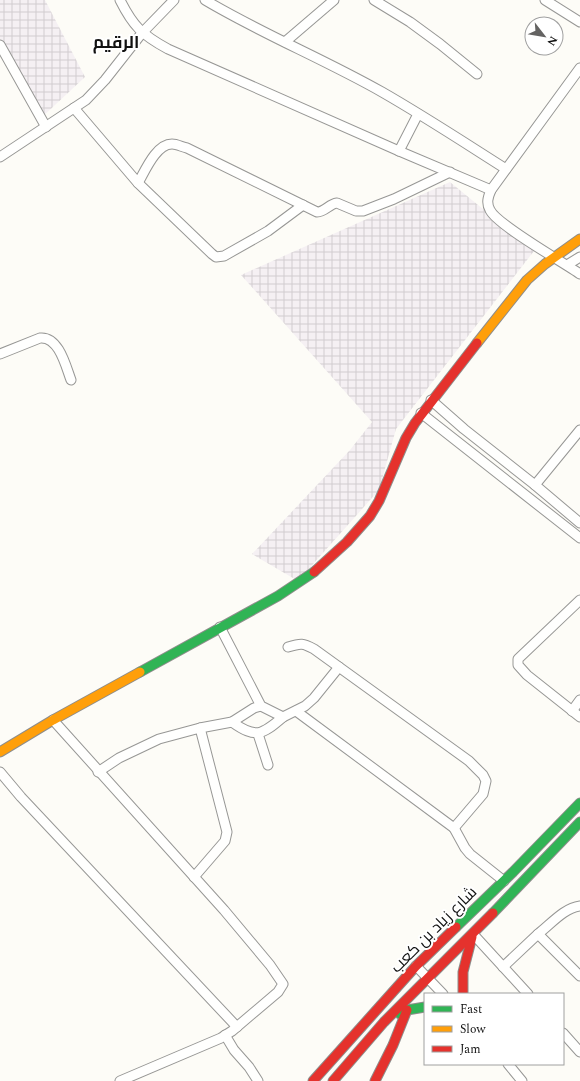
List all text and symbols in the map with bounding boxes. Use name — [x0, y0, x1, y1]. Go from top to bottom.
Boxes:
north arrow — [524, 16, 564, 56]
district label: الرقيم — [93, 30, 139, 56]
text: N — [543, 33, 562, 49]
street label: شارع زياد بن كعب — [385, 881, 482, 978]
legend — [424, 993, 564, 1065]
text: Fast — [460, 1000, 482, 1019]
text: Slow — [460, 1020, 486, 1039]
text: Jam — [460, 1040, 481, 1059]

